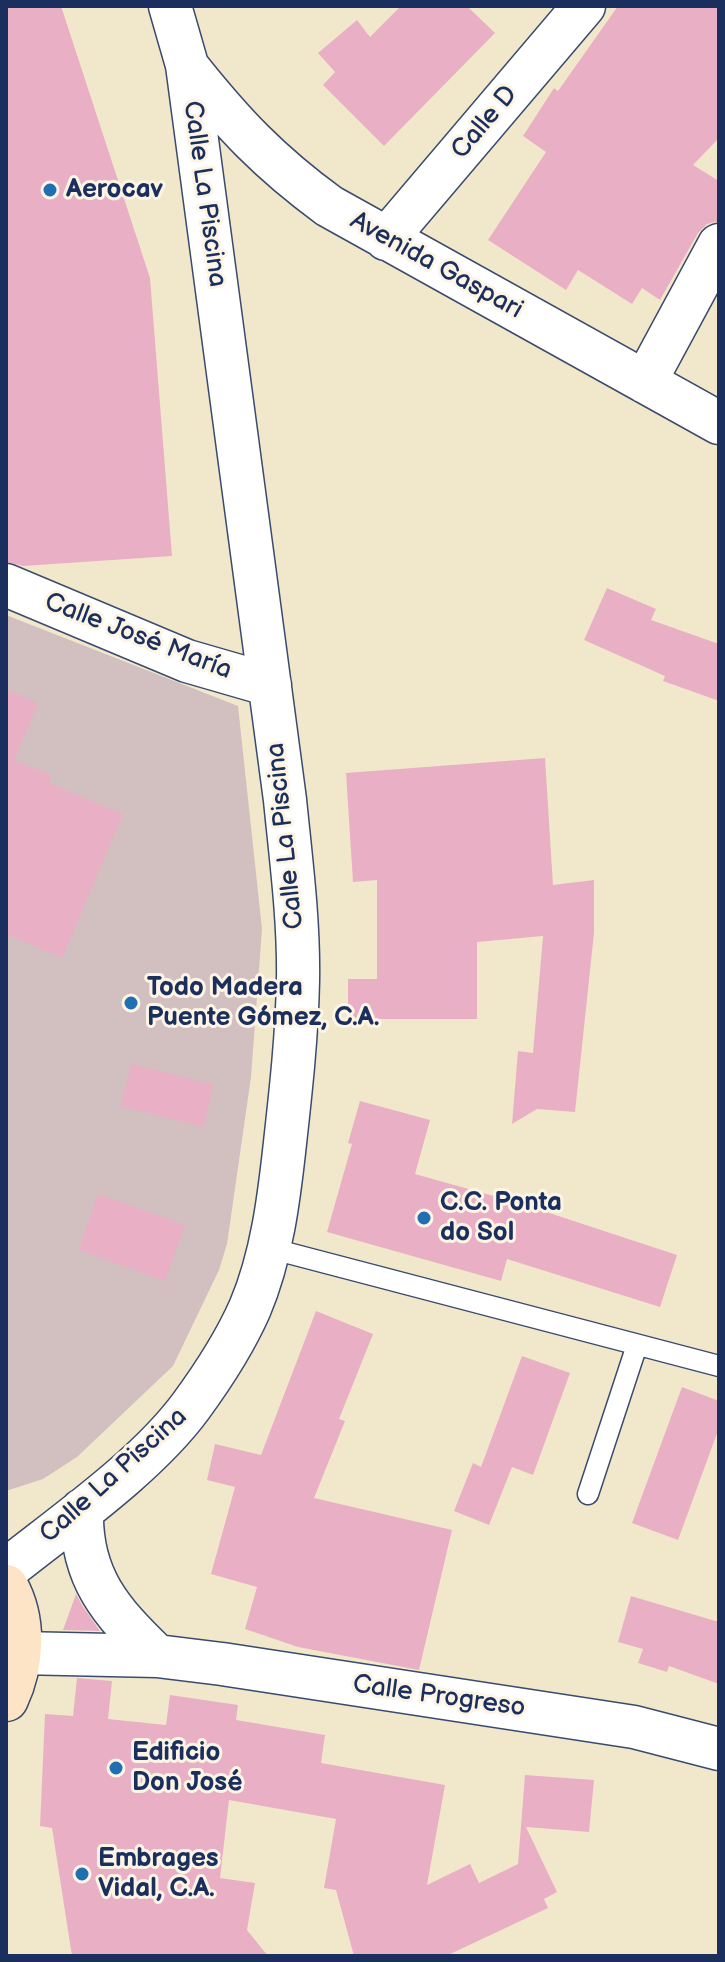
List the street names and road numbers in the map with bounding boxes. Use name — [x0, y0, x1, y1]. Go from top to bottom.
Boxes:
street label: Calle D — [445, 80, 525, 166]
street label: Calle La Piscina — [175, 99, 233, 289]
street label: Avenida Gaspari — [344, 206, 528, 326]
street label: Calle José María — [40, 587, 236, 687]
street label: Calle La Piscina — [261, 741, 311, 931]
street label: Calle La Piscina — [34, 1402, 194, 1550]
street label: Calle Progreso — [351, 1669, 527, 1725]

